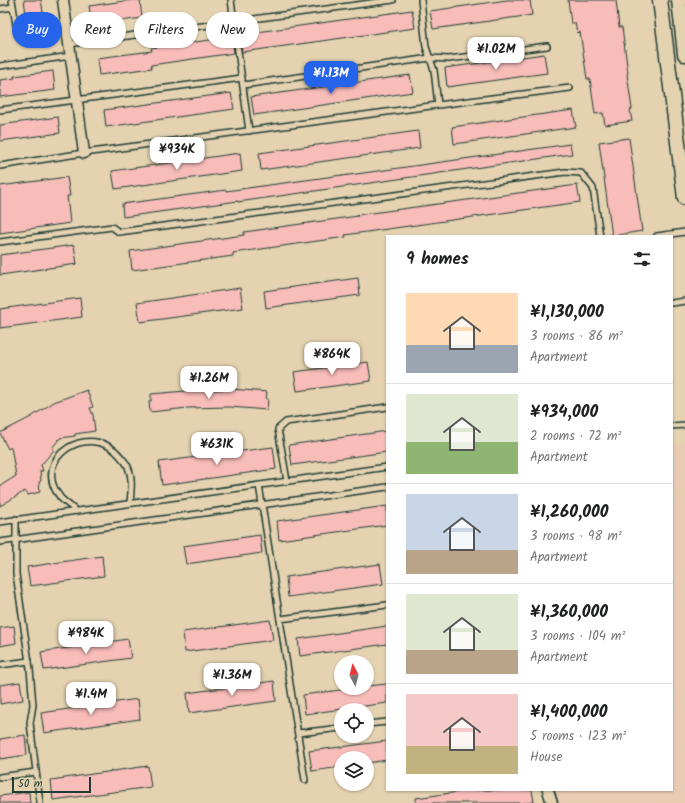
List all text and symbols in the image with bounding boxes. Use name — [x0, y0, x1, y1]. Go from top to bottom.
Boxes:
chip: Buy — [12, 12, 62, 48]
chip: Rent — [70, 12, 126, 48]
chip: Filters — [134, 12, 198, 48]
chip: New — [206, 12, 259, 48]
pin: ¥1.02M — [463, 37, 529, 71]
text: ¥1.02M — [476, 39, 516, 60]
pin: ¥1.13M — [298, 61, 364, 95]
text: ¥1.13M — [313, 63, 349, 84]
pin: ¥934K — [149, 137, 205, 171]
text: ¥934K — [159, 139, 195, 160]
text: 9 homes — [406, 246, 469, 273]
icon: filters — [631, 248, 653, 270]
text: ¥1,130,000 — [530, 299, 604, 326]
icon: home — [438, 309, 486, 357]
text: 3 rooms · 86 m² — [530, 326, 623, 347]
pin: ¥864K — [304, 342, 360, 376]
text: ¥864K — [313, 344, 351, 365]
text: Apartment — [530, 347, 588, 368]
pin: ¥1.26M — [176, 366, 242, 400]
text: ¥1.26M — [189, 368, 229, 389]
text: ¥934,000 — [530, 399, 598, 426]
icon: home — [438, 410, 486, 458]
text: 2 rooms · 72 m² — [530, 426, 621, 447]
pin: ¥631K — [189, 432, 245, 466]
text: ¥631K — [200, 434, 234, 455]
text: Apartment — [530, 447, 588, 468]
text: ¥1,260,000 — [530, 499, 609, 526]
icon: home — [438, 510, 486, 558]
text: 3 rooms · 98 m² — [530, 526, 622, 547]
text: Apartment — [530, 547, 588, 568]
text: ¥1,360,000 — [530, 599, 608, 626]
icon: home — [438, 610, 486, 658]
pin: ¥984K — [58, 621, 114, 655]
text: ¥984K — [67, 623, 105, 644]
text: 3 rooms · 104 m² — [530, 626, 625, 647]
text: Apartment — [530, 647, 588, 668]
north arrow — [334, 655, 374, 695]
map controls — [334, 655, 374, 791]
pin: ¥1.36M — [199, 663, 265, 697]
text: ¥1.36M — [213, 665, 252, 686]
pin: ¥1.4M — [63, 682, 119, 716]
text: ¥1.4M — [75, 684, 107, 705]
text: ¥1,400,000 — [530, 699, 607, 726]
button: locate — [334, 703, 374, 743]
icon: home — [438, 710, 486, 758]
text: 5 rooms · 123 m² — [530, 726, 626, 747]
text: House — [530, 747, 562, 768]
button: layers — [334, 751, 374, 791]
scale bar — [12, 775, 91, 794]
text: 50 m — [18, 775, 43, 793]

